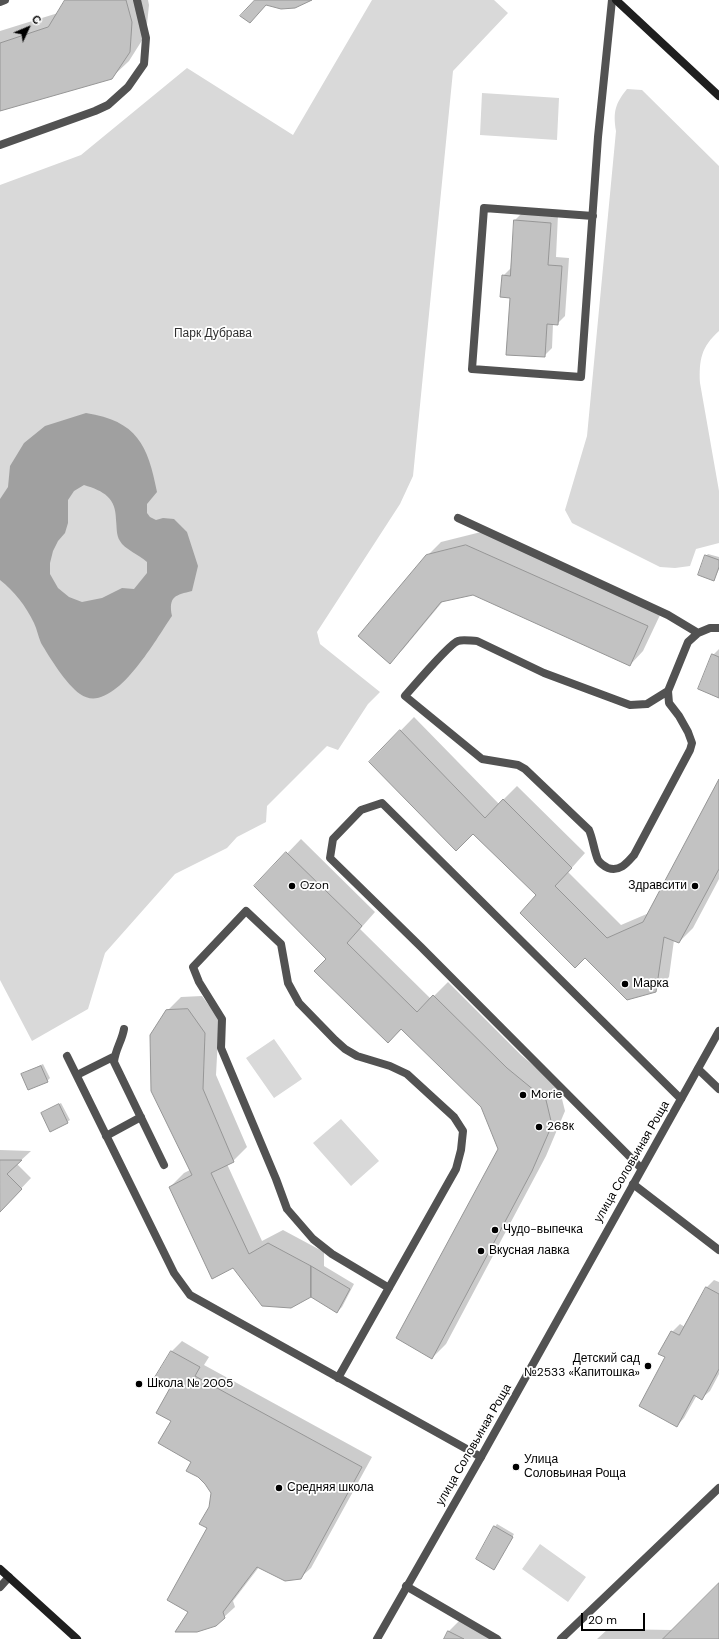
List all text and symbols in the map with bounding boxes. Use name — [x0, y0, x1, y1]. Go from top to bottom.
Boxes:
north arrow — [8, 8, 48, 48]
text: С — [29, 12, 44, 27]
park label: Парк Дубрава — [174, 327, 252, 341]
place label: Ozon — [300, 879, 329, 893]
place label: Здравсити — [628, 879, 687, 893]
marker: Ozon — [287, 881, 297, 891]
marker: Здравсити — [690, 881, 700, 891]
place label: Марка — [633, 977, 669, 991]
marker: Марка — [620, 979, 630, 989]
place label: Morie — [531, 1088, 562, 1102]
marker: Morie — [518, 1090, 528, 1100]
street label: улица Соловьиная Роща — [591, 1099, 673, 1225]
place label: 268к — [547, 1120, 574, 1134]
marker: 268к — [534, 1122, 544, 1132]
place label: Чудо-выпечка — [503, 1223, 583, 1237]
marker: Чудо-выпечка — [490, 1225, 500, 1235]
place label: Вкусная лавка — [489, 1244, 569, 1258]
marker: Вкусная лавка — [476, 1246, 486, 1256]
place label: Детский сад №2533 «Капитошка» — [524, 1352, 640, 1380]
marker: Детский сад №2533 «Капитошка» — [643, 1361, 653, 1371]
place label: Школа № 2005 — [147, 1377, 233, 1391]
marker: Школа № 2005 — [134, 1379, 144, 1389]
street label: улица Соловьиная Роща — [433, 1382, 515, 1508]
place label: Улица Соловьиная Роща — [524, 1453, 626, 1481]
marker: Улица Соловьиная Роща — [511, 1462, 521, 1472]
place label: Средняя школа — [287, 1481, 374, 1495]
marker: Средняя школа — [274, 1483, 284, 1493]
scale bar — [583, 1605, 647, 1631]
text: 20 m — [588, 1612, 617, 1628]

